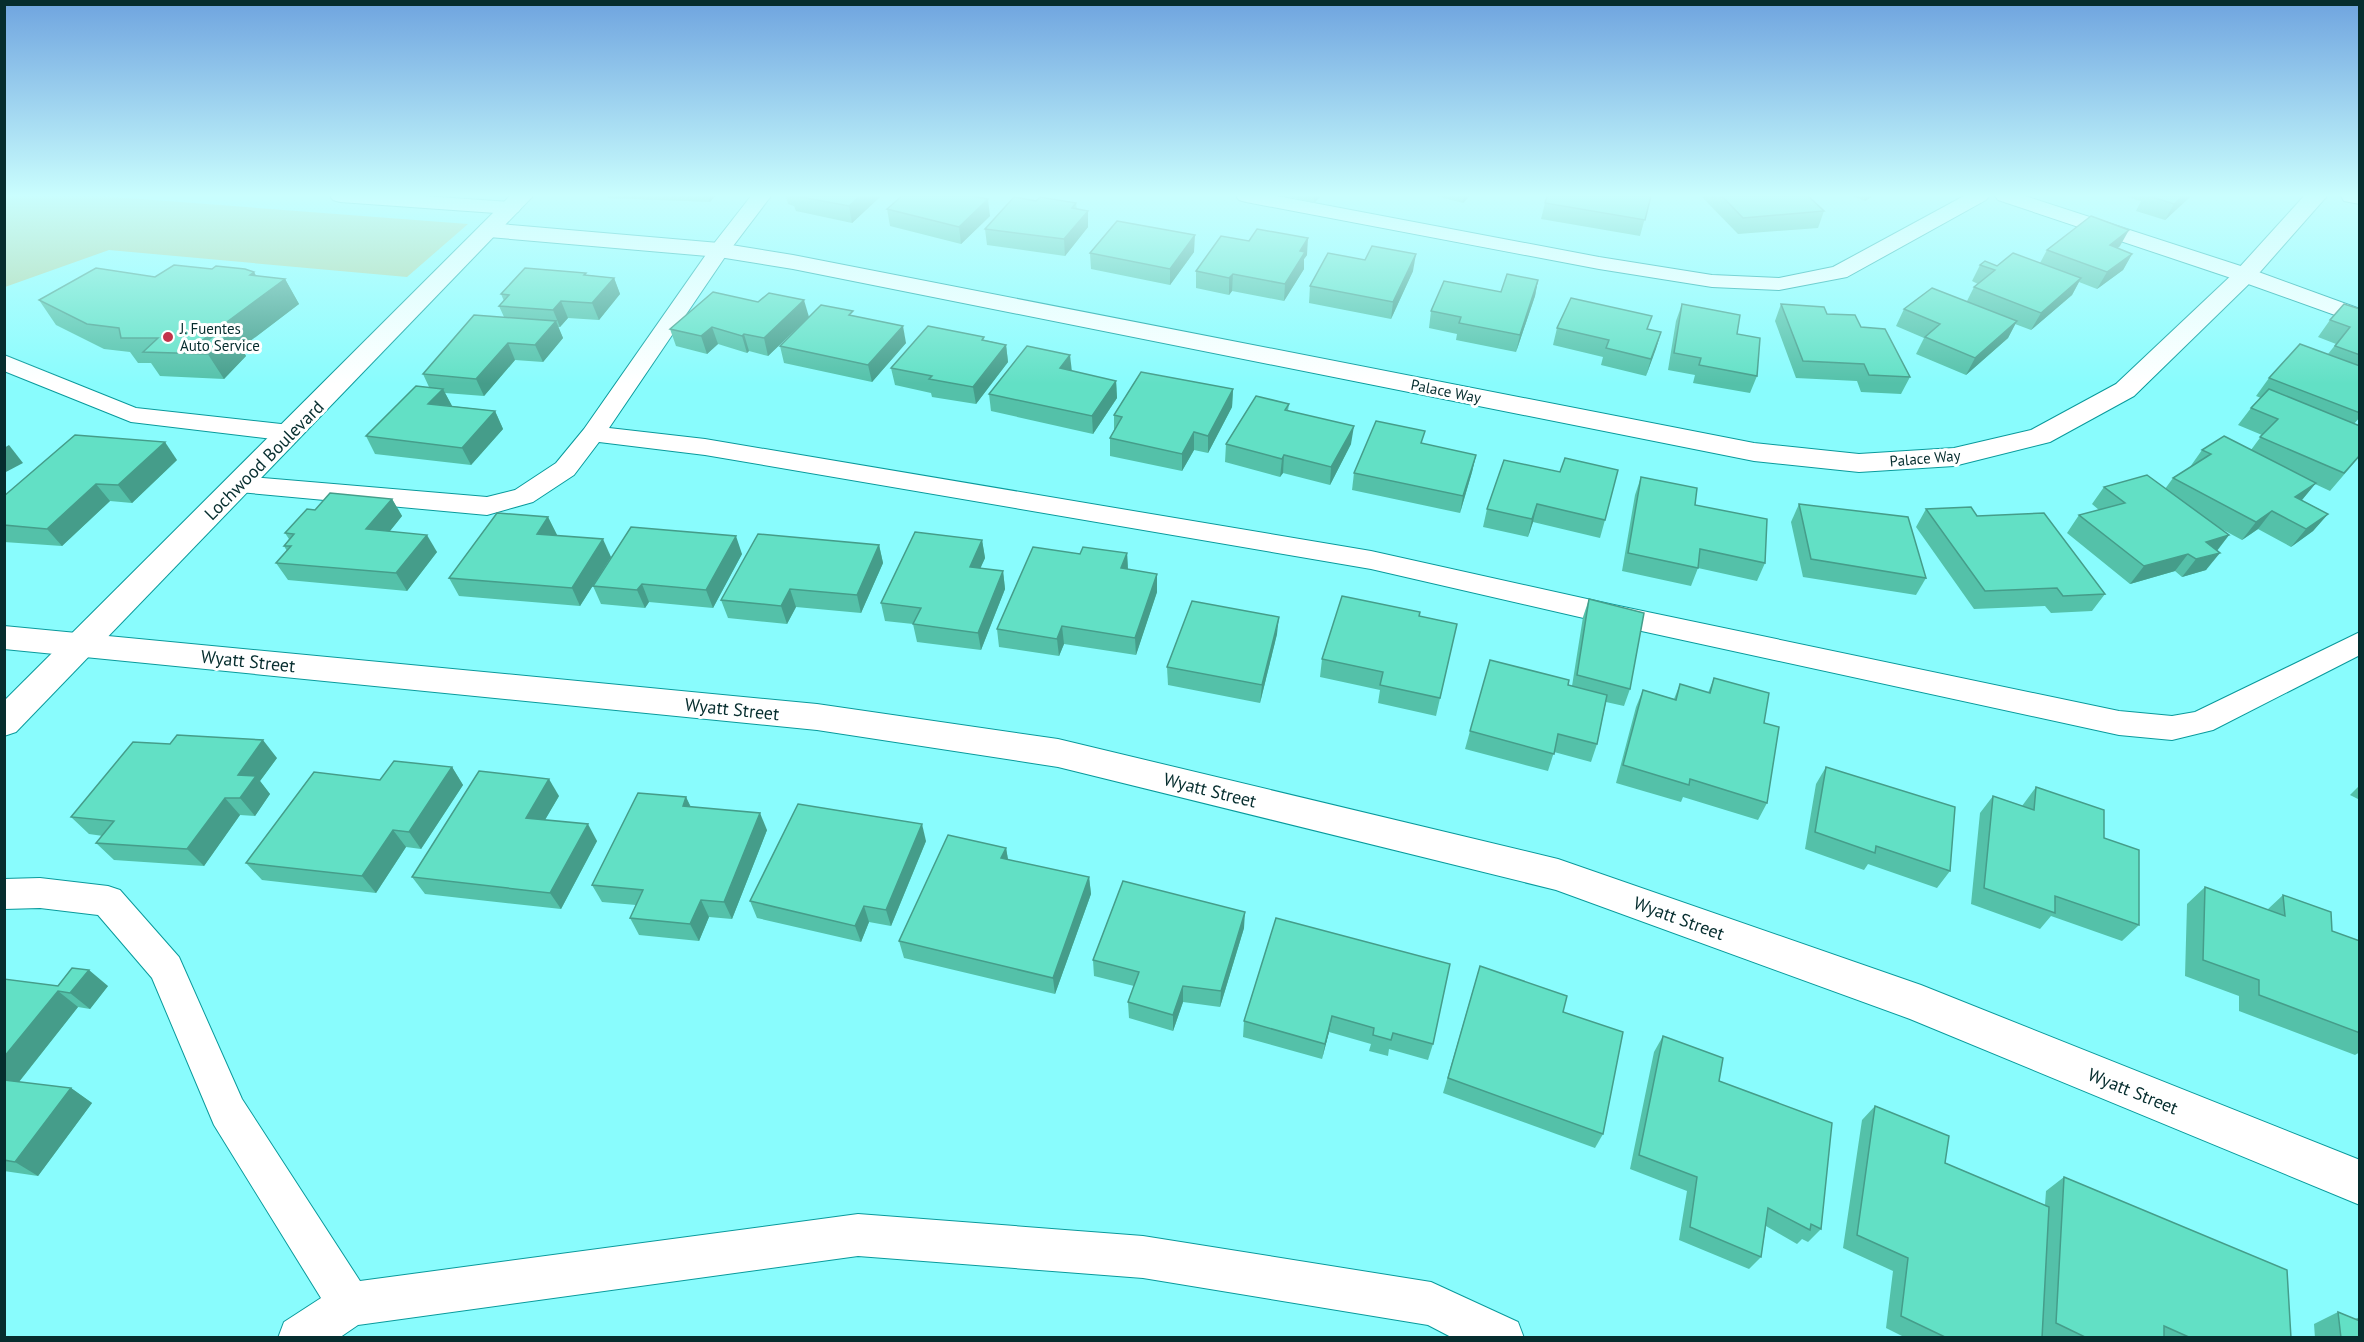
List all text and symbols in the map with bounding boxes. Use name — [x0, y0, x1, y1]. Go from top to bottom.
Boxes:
place label: J. Fuentes Auto Service — [179, 319, 260, 355]
marker: J. Fuentes Auto Service — [161, 330, 175, 344]
street label: Palace Way — [1409, 375, 1483, 407]
street label: Lochwood Boulevard — [199, 395, 329, 525]
street label: Palace Way — [1889, 445, 1961, 471]
street label: Wyatt Street — [200, 645, 296, 677]
street label: Wyatt Street — [684, 693, 780, 725]
street label: Wyatt Street — [1161, 767, 1259, 813]
street label: Wyatt Street — [1630, 891, 1728, 945]
street label: Wyatt Street — [2085, 1063, 2181, 1119]

